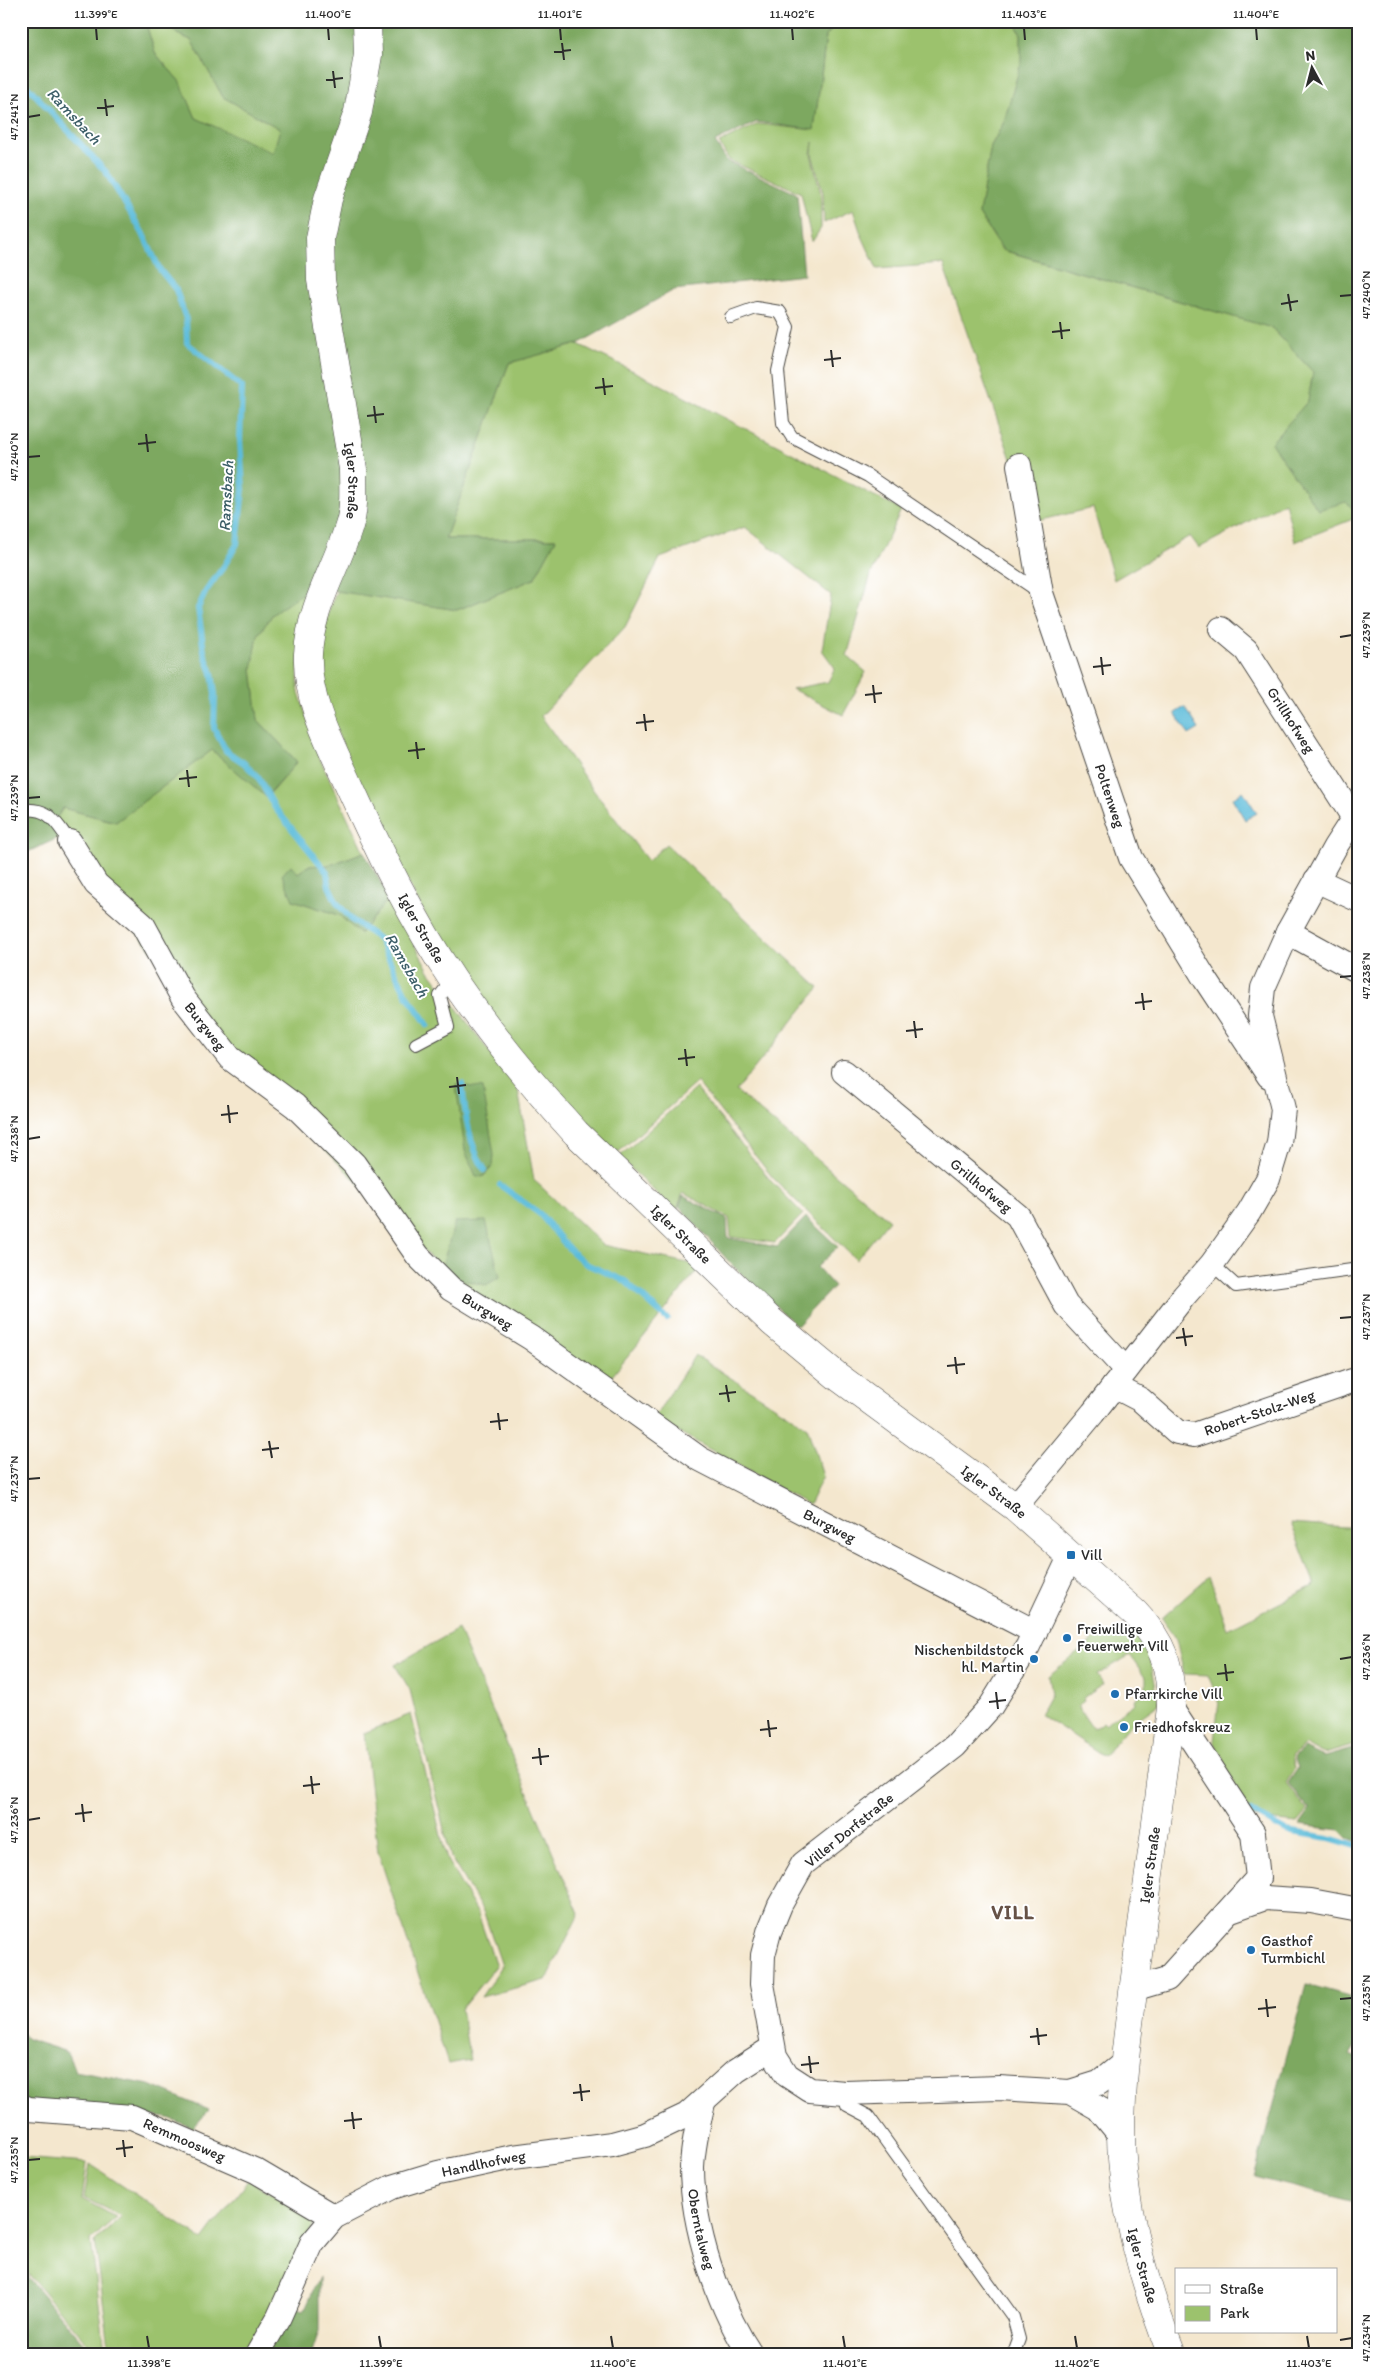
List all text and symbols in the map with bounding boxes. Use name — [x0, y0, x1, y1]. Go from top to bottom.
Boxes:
text: 11.399°E — [74, 7, 118, 21]
text: 11.400°E — [305, 7, 351, 21]
text: 11.401°E — [538, 7, 583, 21]
text: 11.402°E — [769, 7, 815, 21]
text: 11.403°E — [1001, 7, 1047, 21]
text: 11.404°E — [1233, 7, 1279, 21]
north arrow — [1288, 42, 1338, 92]
text: N — [1305, 47, 1316, 65]
water label: Ramsbach — [43, 84, 106, 149]
text: 47.241°N — [7, 94, 21, 140]
text: 47.240°N — [1359, 271, 1373, 319]
text: 47.240°N — [7, 433, 21, 481]
street label: Igler Straße — [340, 441, 362, 521]
water label: Ramsbach — [215, 459, 237, 532]
text: 47.239°N — [1359, 612, 1373, 658]
street label: Grillhofweg — [1263, 684, 1319, 757]
street label: Poltenweg — [1091, 761, 1129, 830]
text: 47.239°N — [7, 775, 21, 821]
street label: Igler Straße — [394, 890, 449, 966]
water label: Ramsbach — [381, 930, 433, 1001]
text: 47.238°N — [1359, 952, 1373, 1000]
street label: Burgweg — [181, 998, 230, 1054]
text: 47.238°N — [7, 1115, 21, 1163]
street label: Grillhofweg — [946, 1155, 1016, 1217]
street label: Igler Straße — [647, 1201, 715, 1268]
street label: Burgweg — [458, 1289, 516, 1334]
text: 47.237°N — [1359, 1294, 1373, 1340]
street label: Robert-Stolz-Weg — [1202, 1385, 1317, 1440]
text: 47.237°N — [7, 1456, 21, 1502]
street label: Igler Straße — [957, 1461, 1031, 1522]
street label: Burgweg — [800, 1505, 859, 1547]
place label: Vill — [1081, 1546, 1103, 1564]
marker: Vill — [1065, 1549, 1077, 1561]
place label: Freiwillige Feuerwehr Vill — [1077, 1620, 1169, 1655]
marker: Freiwillige Feuerwehr Vill — [1061, 1632, 1073, 1644]
text: 47.236°N — [1359, 1634, 1373, 1680]
place label: Nischenbildstock hl. Martin — [914, 1641, 1024, 1676]
marker: Nischenbildstock hl. Martin — [1028, 1653, 1040, 1665]
place label: Pfarrkirche Vill — [1125, 1685, 1223, 1703]
marker: Pfarrkirche Vill — [1109, 1688, 1121, 1700]
place label: Friedhofskreuz — [1134, 1718, 1231, 1736]
marker: Friedhofskreuz — [1118, 1721, 1130, 1733]
street label: Viller Dorfstraße — [801, 1789, 897, 1871]
text: 47.236°N — [7, 1797, 21, 1843]
street label: Igler Straße — [1136, 1825, 1164, 1905]
district label: VILL — [991, 1900, 1035, 1924]
place label: Gasthof Turmbichl — [1261, 1932, 1326, 1967]
marker: Gasthof Turmbichl — [1245, 1944, 1257, 1956]
text: 47.235°N — [1359, 1975, 1373, 2021]
street label: Remmoosweg — [141, 2114, 229, 2166]
text: 47.235°N — [7, 2137, 21, 2183]
street label: Handlhofweg — [440, 2146, 527, 2181]
street label: Oberntalweg — [684, 2188, 719, 2272]
street label: Igler Straße — [1124, 2226, 1162, 2306]
legend — [1175, 2268, 1338, 2334]
text: Straße — [1220, 2280, 1264, 2298]
text: Park — [1220, 2304, 1250, 2322]
text: 47.234°N — [1359, 2314, 1373, 2362]
text: 11.398°E — [127, 2356, 171, 2370]
text: 11.399°E — [359, 2356, 403, 2370]
text: 11.400°E — [590, 2356, 636, 2370]
text: 11.401°E — [823, 2356, 868, 2370]
text: 11.402°E — [1054, 2356, 1100, 2370]
text: 11.403°E — [1286, 2356, 1332, 2370]

